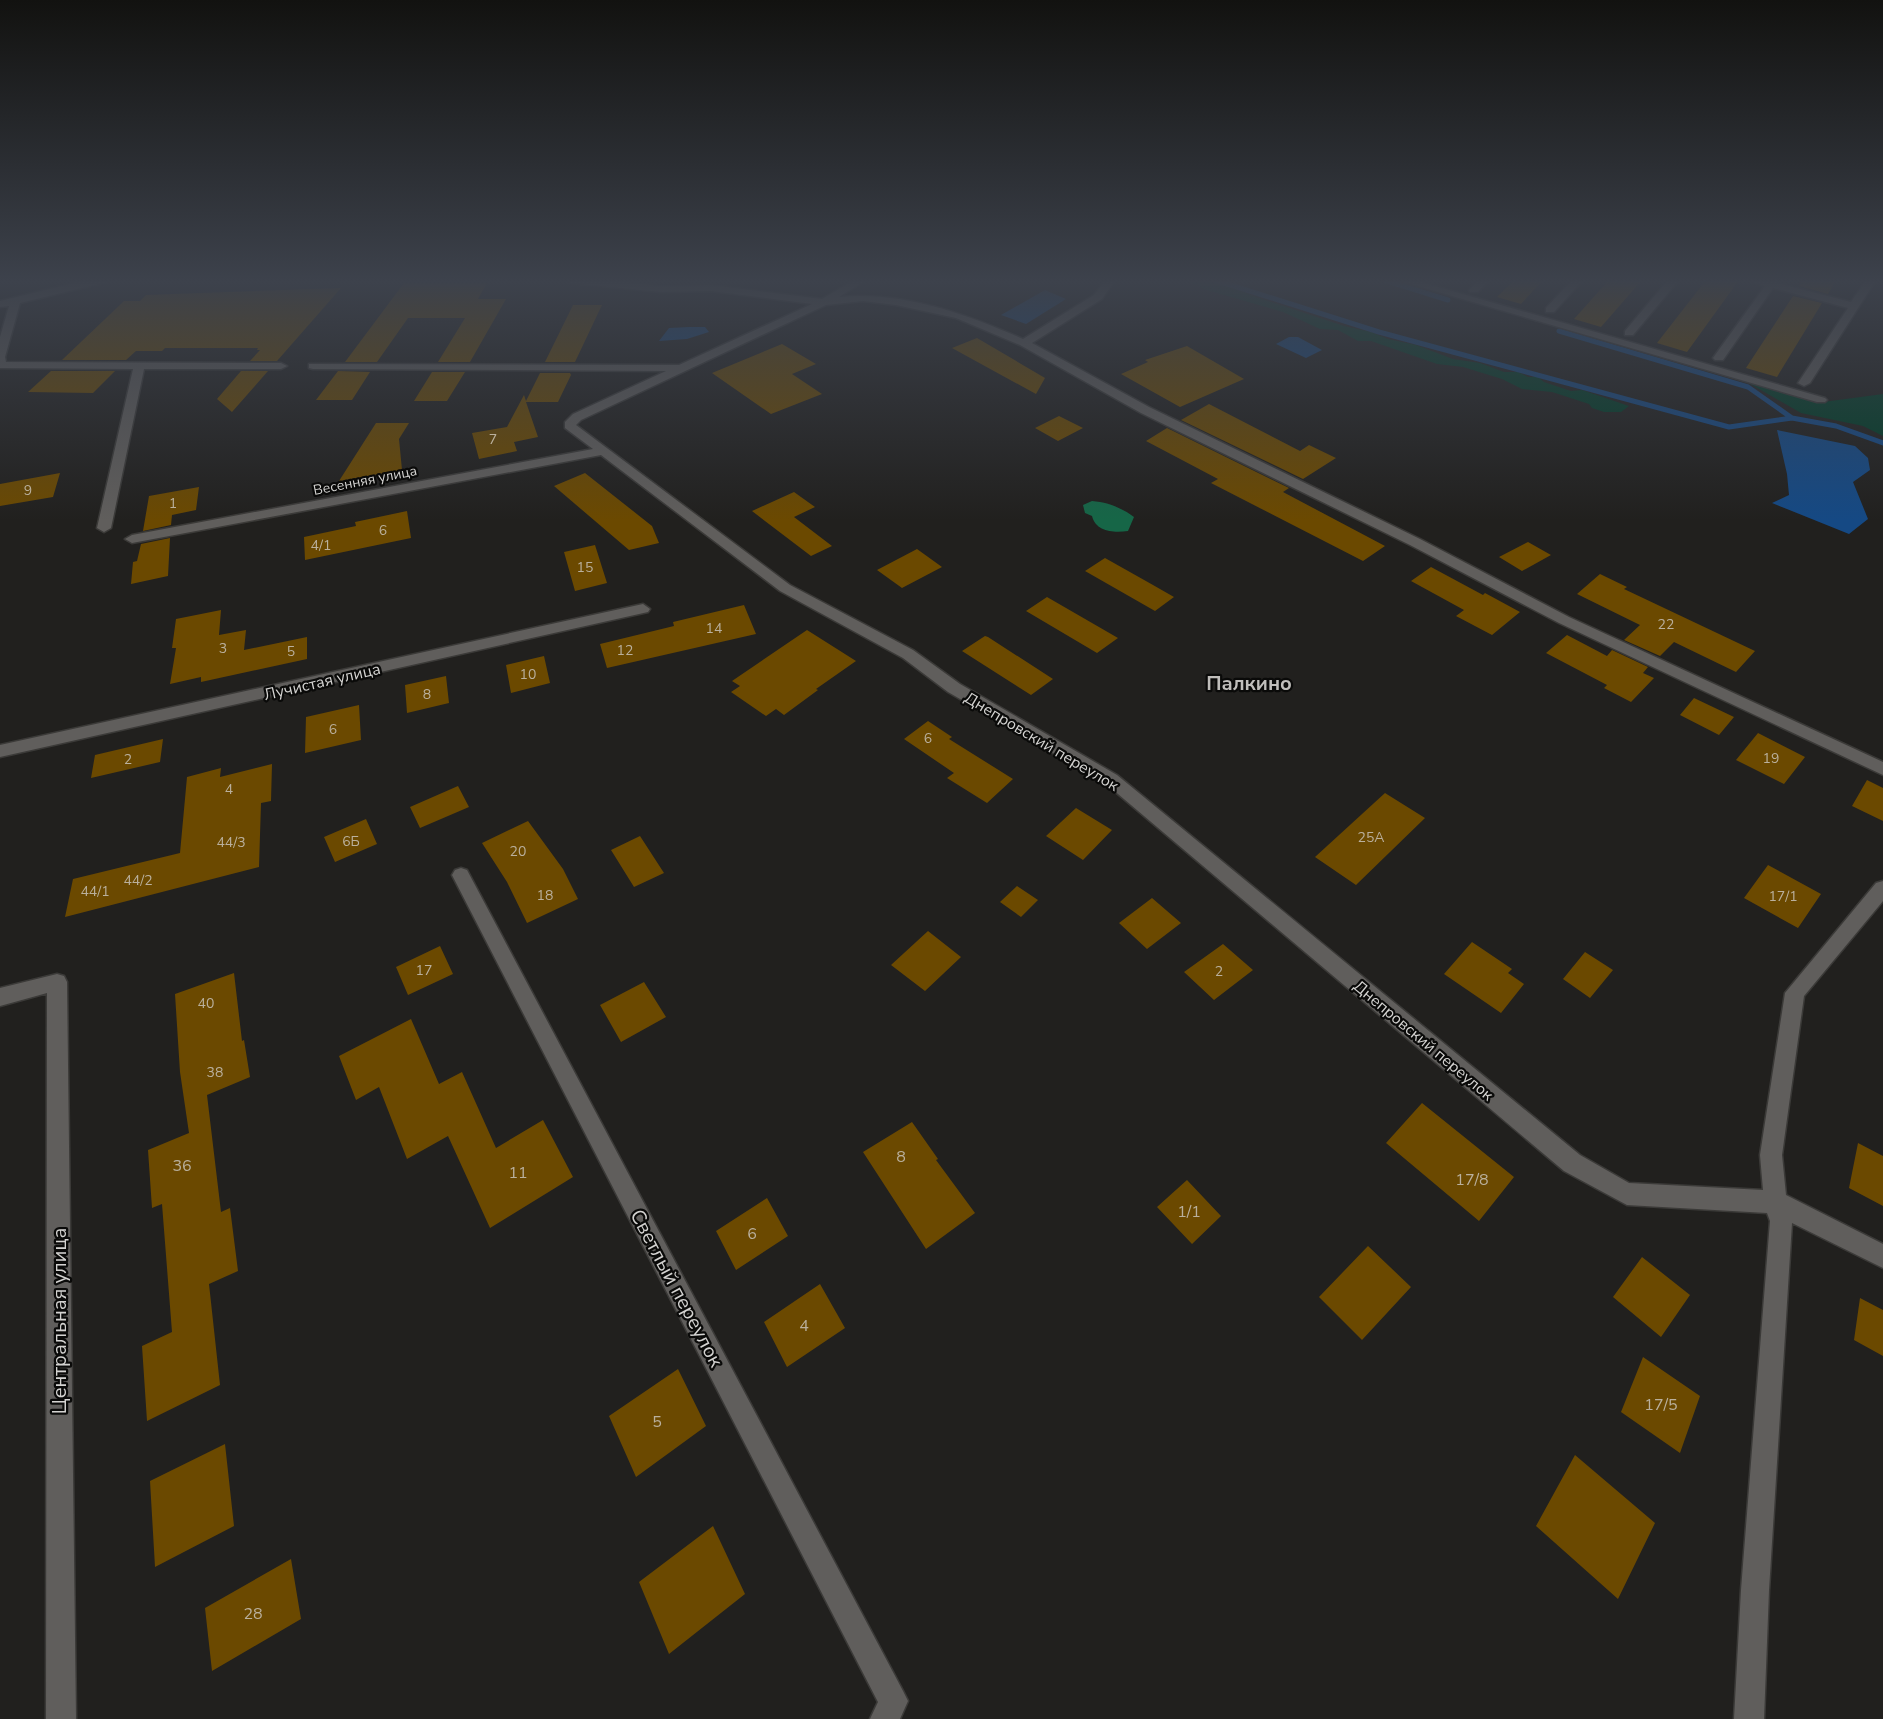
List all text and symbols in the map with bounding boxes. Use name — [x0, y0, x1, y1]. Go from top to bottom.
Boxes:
house number: 7 — [489, 430, 497, 449]
street label: Весенняя улица — [312, 461, 419, 500]
house number: 9 — [24, 481, 32, 500]
house number: 1 — [169, 494, 177, 513]
house number: 6 — [379, 521, 387, 540]
house number: 4/1 — [311, 536, 331, 555]
house number: 15 — [577, 558, 593, 577]
house number: 22 — [1658, 615, 1674, 634]
house number: 14 — [706, 619, 722, 638]
house number: 3 — [219, 639, 227, 658]
house number: 12 — [617, 641, 633, 660]
house number: 5 — [287, 642, 295, 661]
street label: Лучистая улица — [262, 658, 383, 706]
house number: 10 — [520, 665, 536, 684]
district label: Палкино — [1206, 670, 1292, 697]
house number: 8 — [423, 685, 431, 704]
street label: Днепровский переулок — [960, 687, 1123, 797]
house number: 6 — [329, 720, 337, 739]
house number: 6 — [924, 729, 932, 748]
house number: 19 — [1763, 749, 1779, 768]
house number: 2 — [124, 750, 132, 769]
house number: 4 — [225, 780, 233, 799]
house number: 25А — [1357, 828, 1385, 847]
house number: 6Б — [342, 832, 360, 851]
house number: 44/3 — [216, 833, 246, 852]
house number: 20 — [510, 842, 526, 861]
house number: 44/2 — [123, 871, 153, 890]
house number: 44/1 — [80, 882, 110, 901]
house number: 18 — [537, 886, 553, 905]
house number: 17/1 — [1768, 887, 1798, 906]
house number: 17 — [416, 961, 432, 980]
house number: 2 — [1215, 962, 1223, 981]
street label: Днепровский переулок — [1349, 976, 1499, 1106]
house number: 40 — [198, 994, 214, 1013]
house number: 38 — [207, 1063, 223, 1082]
house number: 8 — [896, 1146, 906, 1168]
house number: 36 — [172, 1155, 192, 1177]
house number: 11 — [508, 1162, 528, 1184]
house number: 17/8 — [1455, 1169, 1489, 1191]
house number: 1/1 — [1177, 1201, 1201, 1223]
street label: Светлый переулок — [623, 1205, 730, 1372]
house number: 6 — [747, 1223, 757, 1245]
street label: Центральная улица — [46, 1228, 73, 1414]
house number: 4 — [799, 1315, 809, 1337]
house number: 17/5 — [1644, 1394, 1678, 1416]
house number: 5 — [652, 1411, 662, 1433]
house number: 28 — [243, 1603, 263, 1625]

